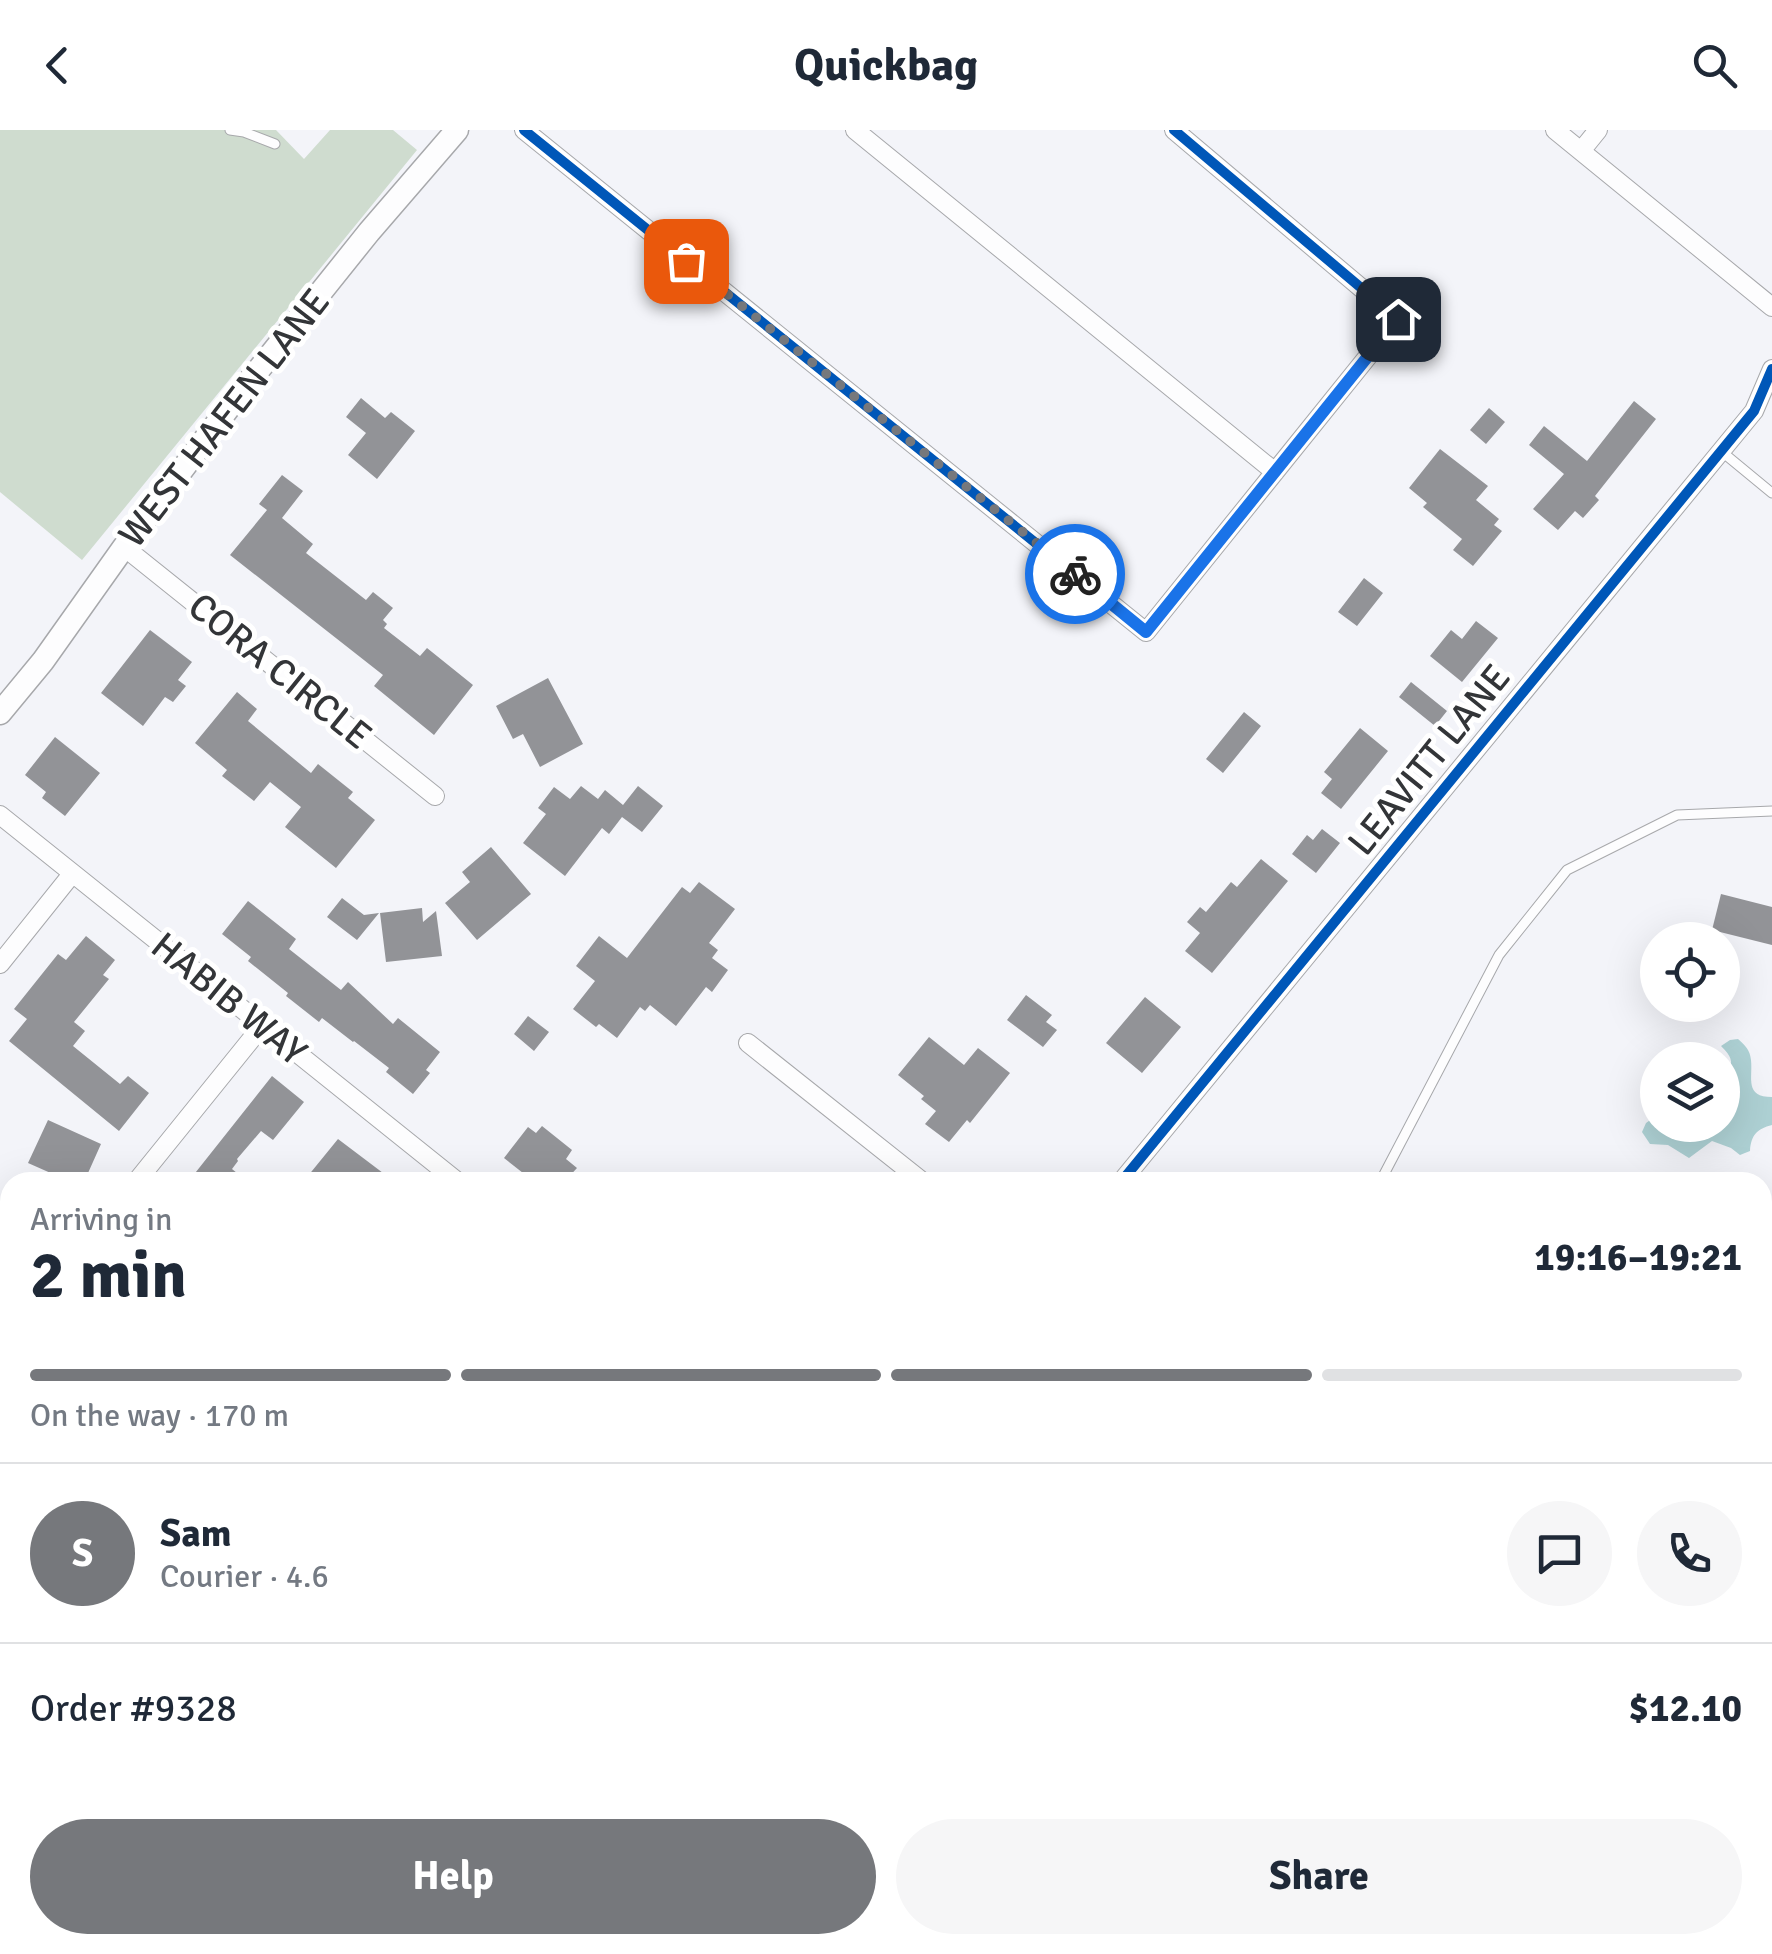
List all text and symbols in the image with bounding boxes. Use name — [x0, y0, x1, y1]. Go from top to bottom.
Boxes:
icon: back — [30, 38, 85, 93]
text: Quickbag — [794, 38, 978, 93]
icon: search — [1687, 38, 1742, 93]
pin — [644, 219, 729, 304]
icon: bag — [659, 234, 714, 289]
pin — [1356, 277, 1441, 362]
street label: WEST HAFEN LANE — [108, 279, 340, 557]
icon: home — [1371, 292, 1426, 347]
courier — [1025, 524, 1125, 624]
icon: bike — [1048, 547, 1103, 602]
street label: CORA CIRCLE — [179, 583, 381, 759]
street label: LEAVITT LANE — [1338, 655, 1520, 865]
street label: HABIB WAY — [142, 922, 316, 1076]
map controls — [1640, 922, 1740, 1142]
button: locate — [1640, 922, 1740, 1022]
button: layers — [1640, 1042, 1740, 1142]
text: Arriving in — [30, 1200, 172, 1239]
text: 19:16–19:21 — [1534, 1234, 1742, 1281]
text: 2 min — [30, 1236, 187, 1316]
text: On the way · 170 m — [30, 1396, 289, 1435]
button: chat — [1507, 1501, 1612, 1606]
button: phone — [1637, 1501, 1742, 1606]
text: Sam — [160, 1510, 231, 1557]
text: S — [72, 1530, 93, 1577]
text: Courier · 4.6 — [160, 1557, 329, 1596]
text: Order #9328 — [30, 1685, 237, 1732]
text: $12.10 — [1629, 1685, 1742, 1732]
button: Help — [30, 1819, 876, 1934]
button: Share — [896, 1819, 1742, 1934]

